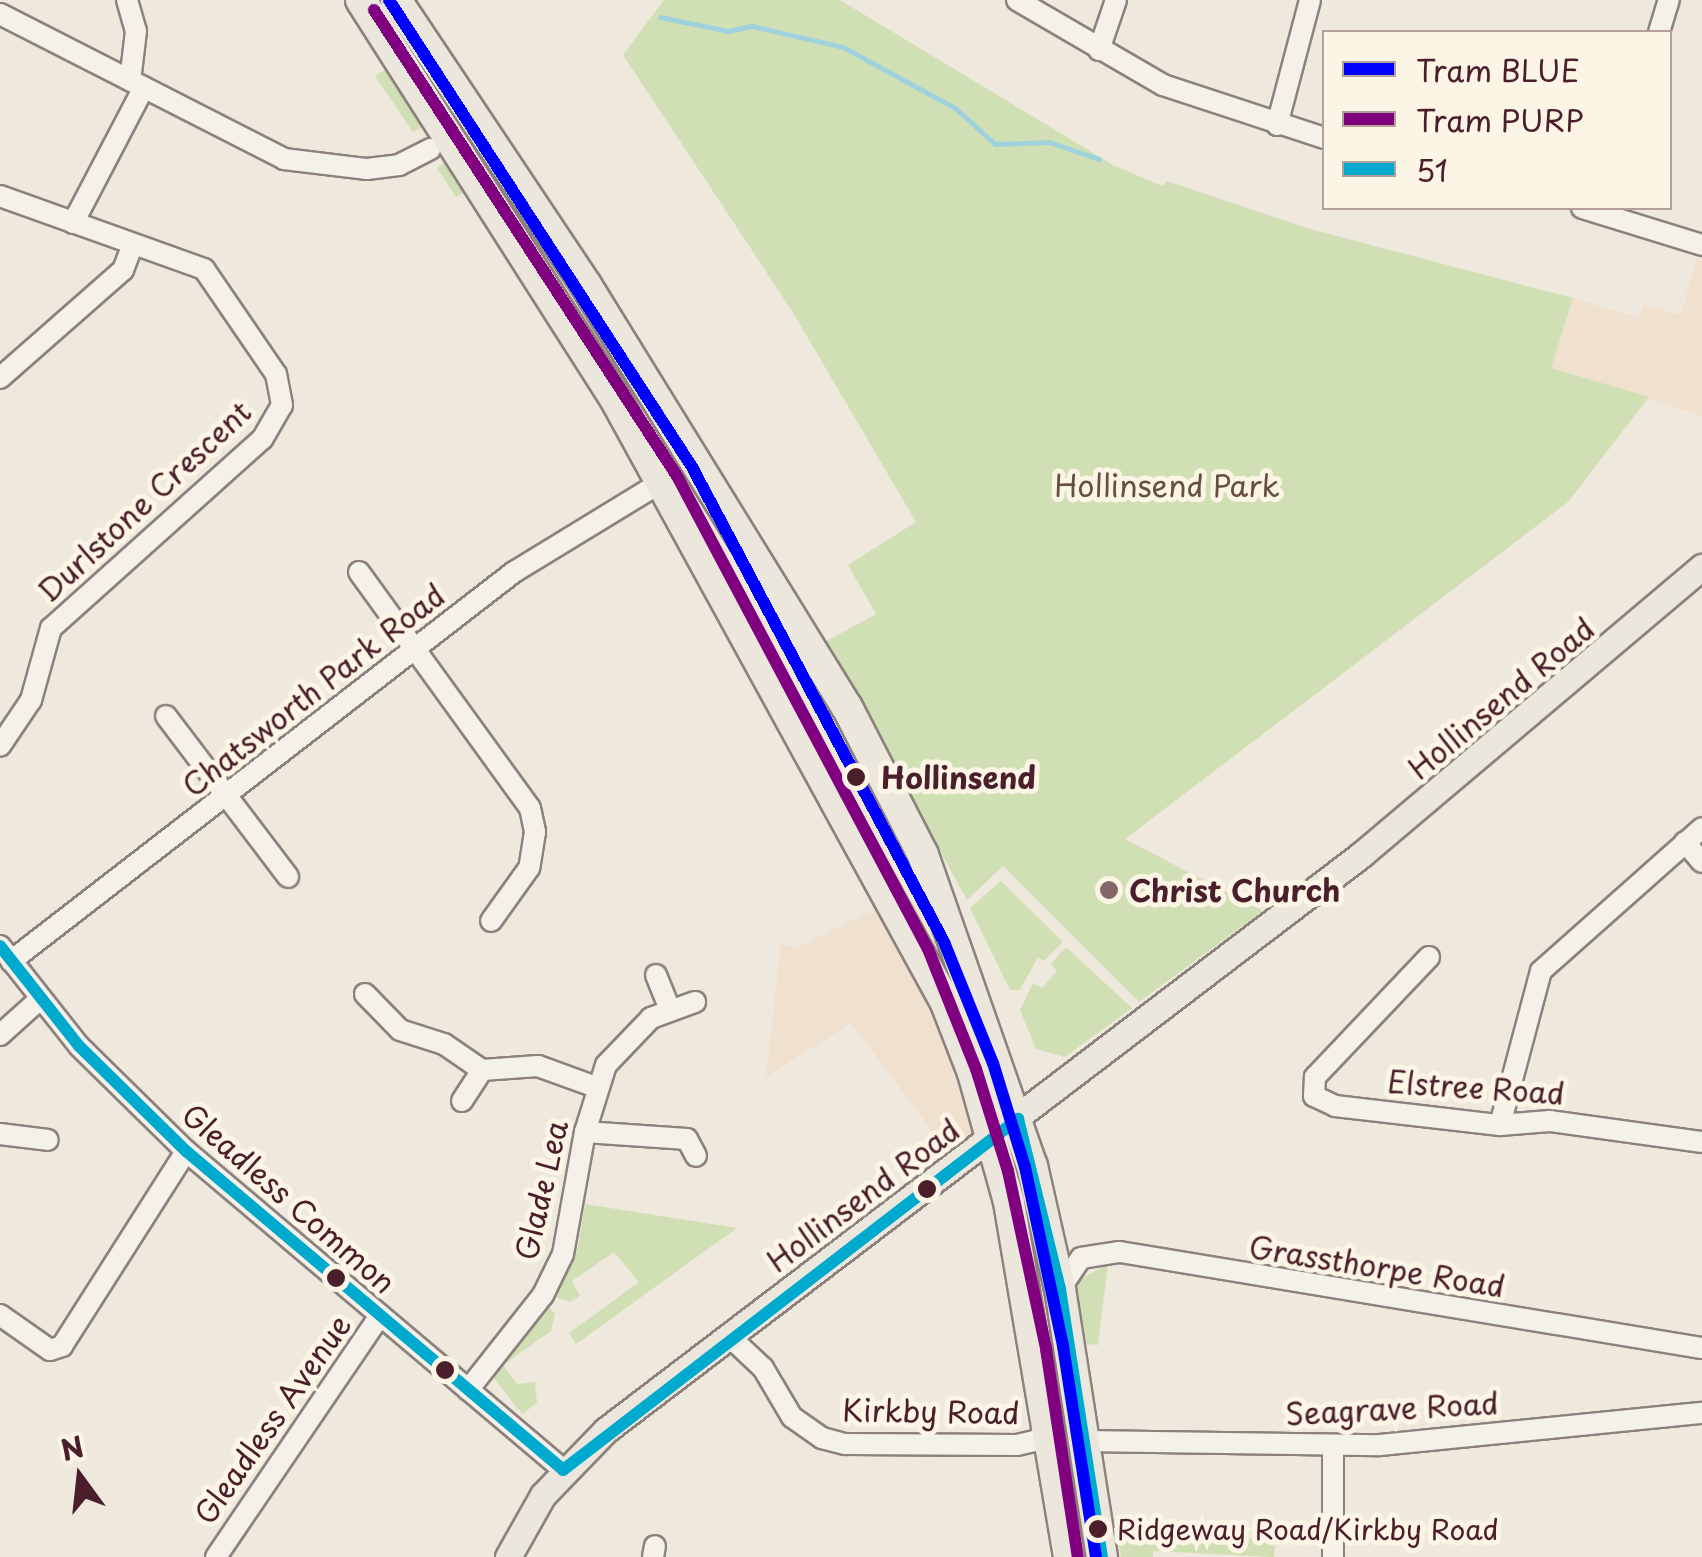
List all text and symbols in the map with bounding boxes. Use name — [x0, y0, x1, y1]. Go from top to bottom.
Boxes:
legend — [1322, 30, 1672, 210]
text: Tram BLUE — [1416, 47, 1580, 92]
text: Tram PURP — [1416, 97, 1584, 142]
text: 51 — [1416, 147, 1448, 192]
street label: Durlstone Crescent — [30, 393, 258, 609]
park label: Hollinsend Park — [1054, 467, 1280, 503]
street label: Chatsworth Park Road — [173, 575, 453, 805]
street label: Hollinsend Road — [1401, 610, 1601, 786]
place label: Hollinsend — [881, 759, 1036, 795]
marker: Hollinsend — [840, 761, 872, 793]
place label: Christ Church — [1129, 872, 1341, 908]
marker: Christ Church — [1098, 879, 1120, 901]
street label: Elstree Road — [1384, 1063, 1568, 1111]
street label: Gleadless Common — [175, 1096, 403, 1300]
street label: Hollinsend Road — [760, 1111, 966, 1279]
street label: Glade Lea — [507, 1116, 575, 1264]
unlabelled marker — [917, 1179, 937, 1199]
street label: Grassthorpe Road — [1246, 1228, 1508, 1304]
unlabelled marker — [326, 1268, 346, 1288]
street label: Gleadless Avenue — [187, 1308, 357, 1530]
unlabelled marker — [435, 1360, 455, 1380]
street label: Seagrave Road — [1284, 1384, 1500, 1432]
street label: Kirkby Road — [842, 1391, 1020, 1431]
text: N — [56, 1424, 88, 1471]
north arrow — [30, 1427, 130, 1527]
place label: Ridgeway Road/Kirkby Road — [1117, 1512, 1498, 1546]
marker: Ridgeway Road/Kirkby Road — [1088, 1519, 1108, 1539]

